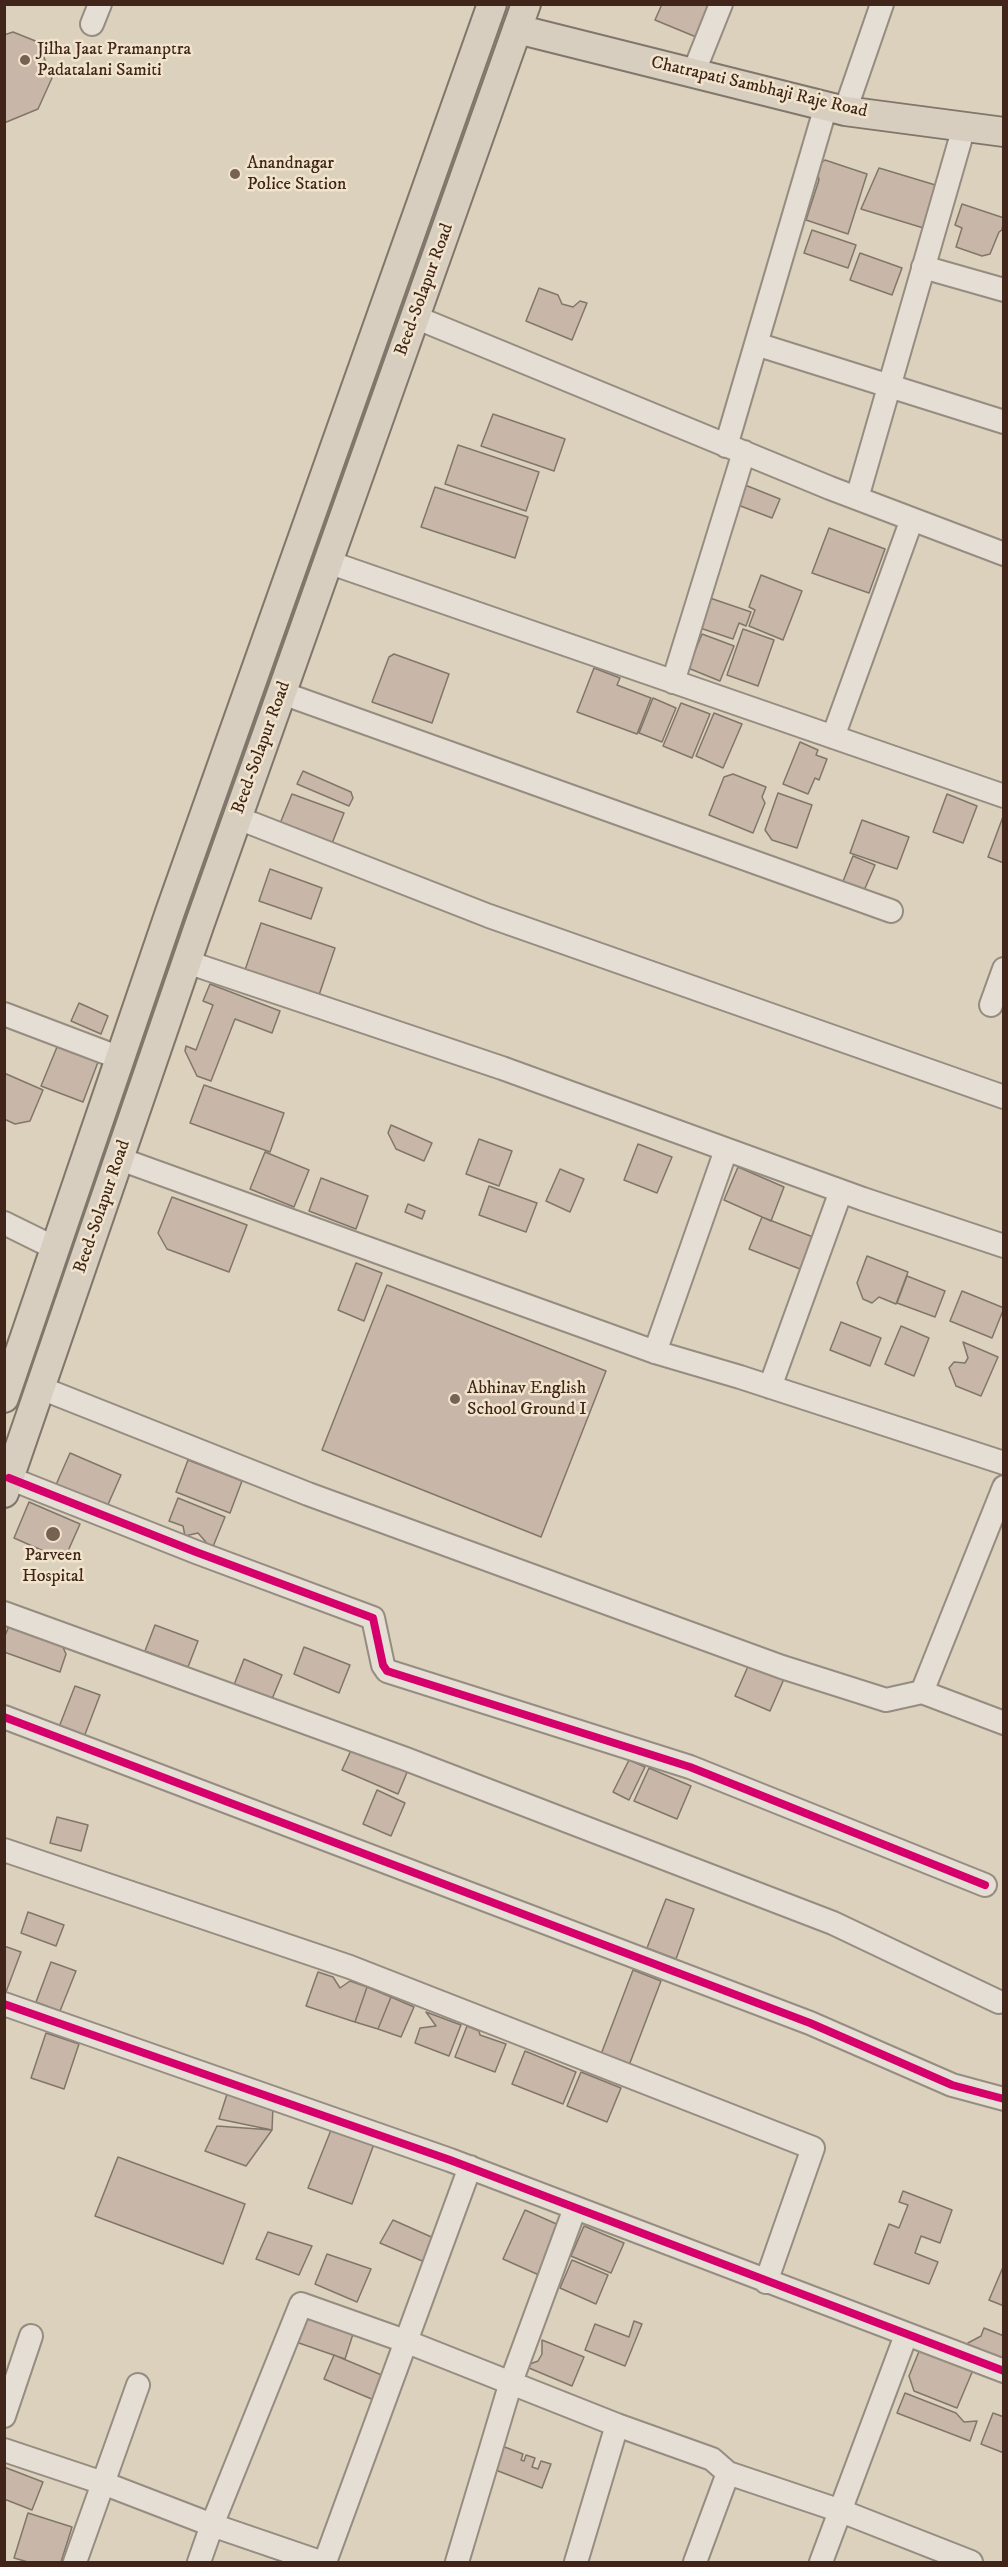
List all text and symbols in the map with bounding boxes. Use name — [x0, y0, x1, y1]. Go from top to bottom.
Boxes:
place label: Jilha Jaat Pramanptra Padatalani Samiti — [37, 39, 191, 82]
marker: Jilha Jaat Pramanptra Padatalani Samiti — [18, 53, 32, 67]
street label: Chatrapati Sambhaji Raje Road — [649, 53, 869, 123]
place label: Anandnagar Police Station — [247, 153, 346, 195]
marker: Anandnagar Police Station — [228, 167, 242, 181]
street label: Beed-Solapur Road — [391, 221, 459, 359]
street label: Beed-Solapur Road — [228, 679, 296, 817]
street label: Beed-Solapur Road — [70, 1138, 136, 1276]
place label: Abhinav English School Ground I — [467, 1378, 587, 1420]
marker: Abhinav English School Ground I — [448, 1392, 462, 1406]
marker: Parveen Hospital — [44, 1525, 62, 1543]
place label: Parveen Hospital — [22, 1545, 84, 1588]

